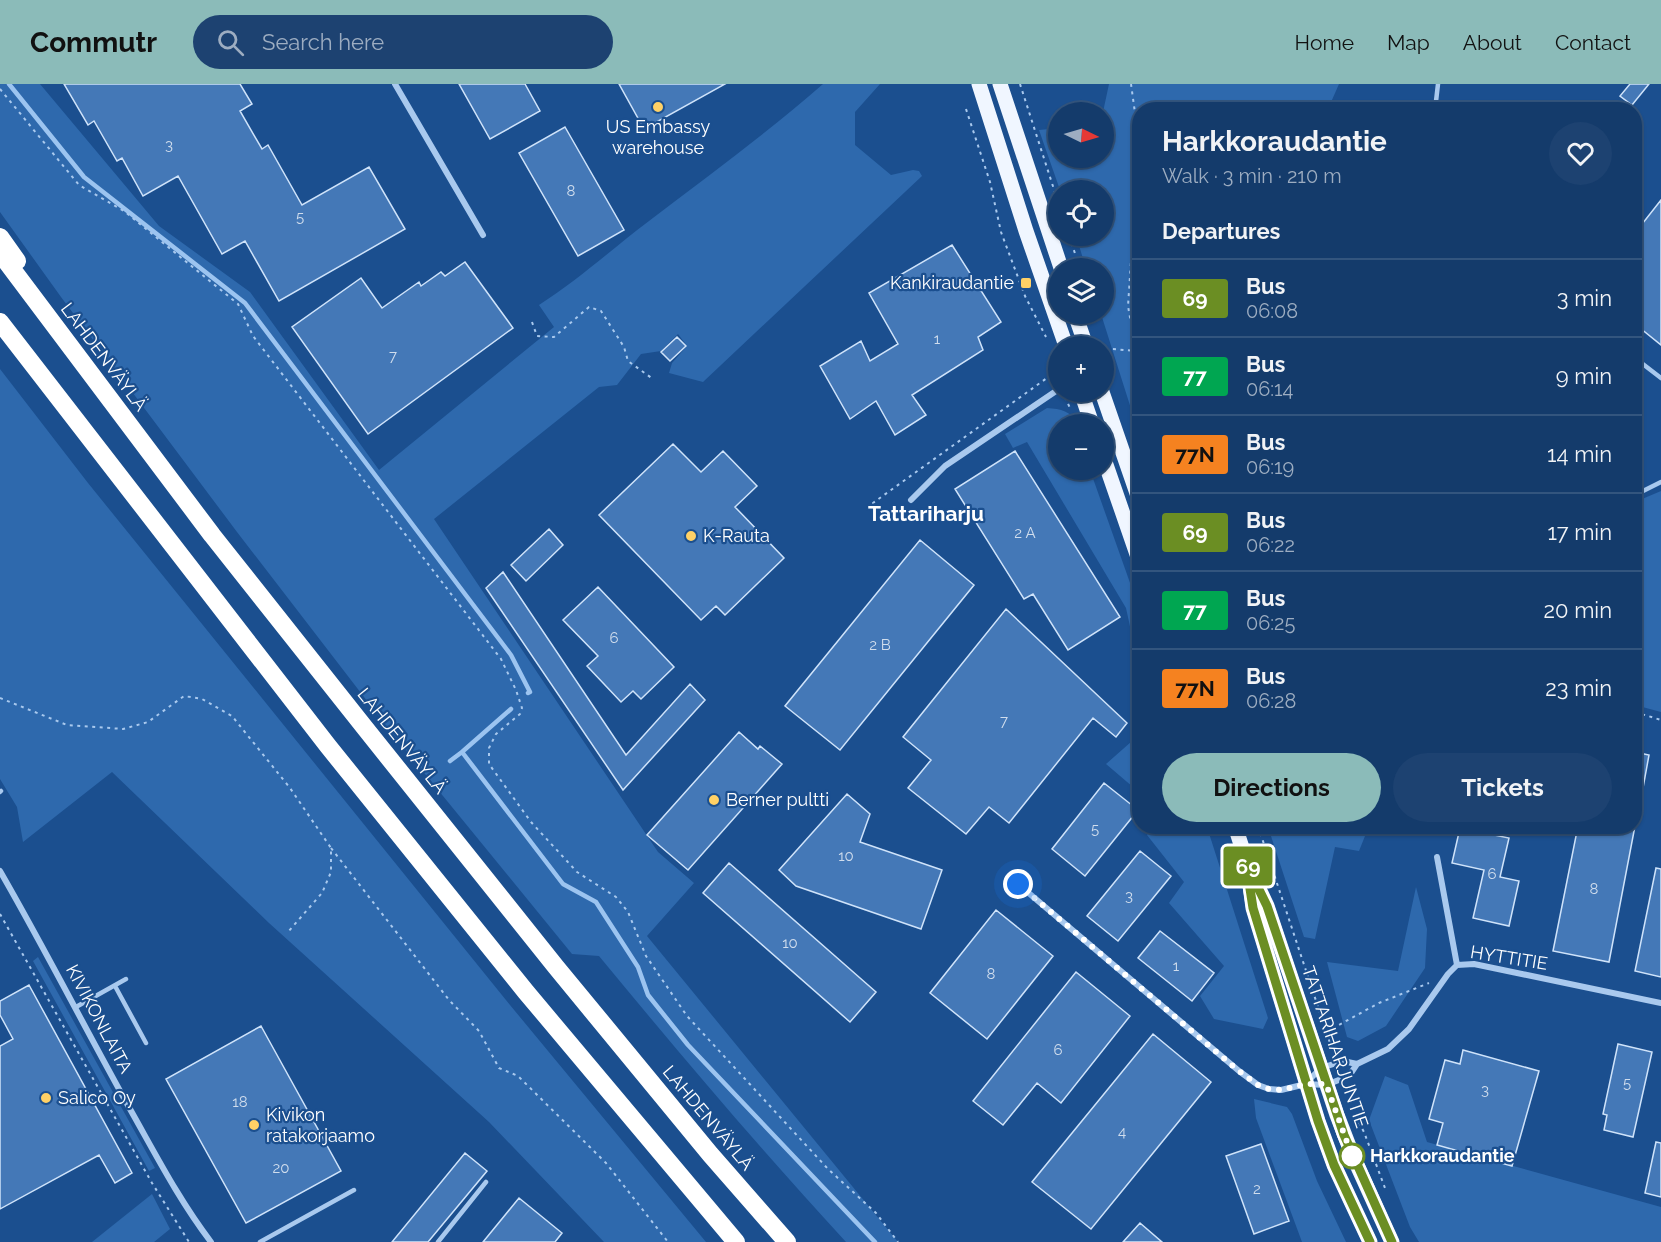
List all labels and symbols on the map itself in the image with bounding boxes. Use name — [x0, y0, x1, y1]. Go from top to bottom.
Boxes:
marker: US Embassy warehouse — [651, 100, 665, 114]
north arrow — [1048, 102, 1114, 168]
place label: US Embassy warehouse — [606, 116, 710, 158]
house number: 3 — [165, 136, 173, 154]
house number: 8 — [567, 182, 576, 200]
house number: 5 — [296, 208, 304, 226]
place label: Kankiraudantie — [890, 272, 1014, 293]
marker: Kankiraudantie — [1019, 276, 1033, 290]
street label: LAHDENVÄYLÄ — [57, 298, 152, 415]
house number: 1 — [934, 330, 941, 348]
house number: 7 — [389, 347, 397, 365]
district label: Tattariharju — [868, 501, 984, 526]
house number: 2 A — [1014, 524, 1036, 542]
place label: K-Rauta — [703, 525, 770, 546]
marker: K-Rauta — [684, 529, 698, 543]
house number: 6 — [609, 629, 619, 647]
house number: 2 B — [869, 636, 891, 654]
street label: LAHDENVÄYLÄ — [353, 684, 451, 798]
house number: 7 — [1000, 712, 1008, 730]
place label: Berner pultti — [726, 789, 829, 810]
marker: Berner pultti — [707, 793, 721, 807]
house number: 5 — [1091, 820, 1099, 838]
line badge: 69 — [1221, 846, 1275, 886]
house number: 10 — [838, 847, 854, 865]
house number: 6 — [1487, 865, 1497, 883]
your location — [1003, 869, 1033, 899]
house number: 8 — [1590, 880, 1599, 898]
house number: 3 — [1125, 887, 1133, 905]
house number: 10 — [782, 934, 798, 952]
street label: HYTTITIE — [1469, 941, 1549, 974]
house number: 1 — [1173, 957, 1180, 975]
street label: KIVIKONLAITA — [62, 961, 137, 1077]
street label: TATTARIHARJUNTIE — [1298, 963, 1373, 1130]
house number: 8 — [987, 965, 996, 983]
house number: 6 — [1053, 1041, 1063, 1059]
street label: LAHDENVÄYLÄ — [659, 1061, 758, 1174]
house number: 5 — [1623, 1074, 1631, 1092]
house number: 3 — [1481, 1081, 1489, 1099]
place label: Salico Oy — [58, 1087, 136, 1108]
marker: Salico Oy — [39, 1091, 53, 1105]
house number: 18 — [232, 1093, 248, 1111]
place label: Kivikon ratakorjaamo — [266, 1104, 375, 1146]
marker: Kivikon ratakorjaamo — [247, 1118, 261, 1132]
house number: 4 — [1118, 1123, 1126, 1141]
marker: Harkkoraudantie — [1339, 1143, 1365, 1169]
place label: Harkkoraudantie — [1370, 1145, 1515, 1166]
house number: 20 — [273, 1159, 290, 1177]
house number: 2 — [1253, 1180, 1261, 1198]

